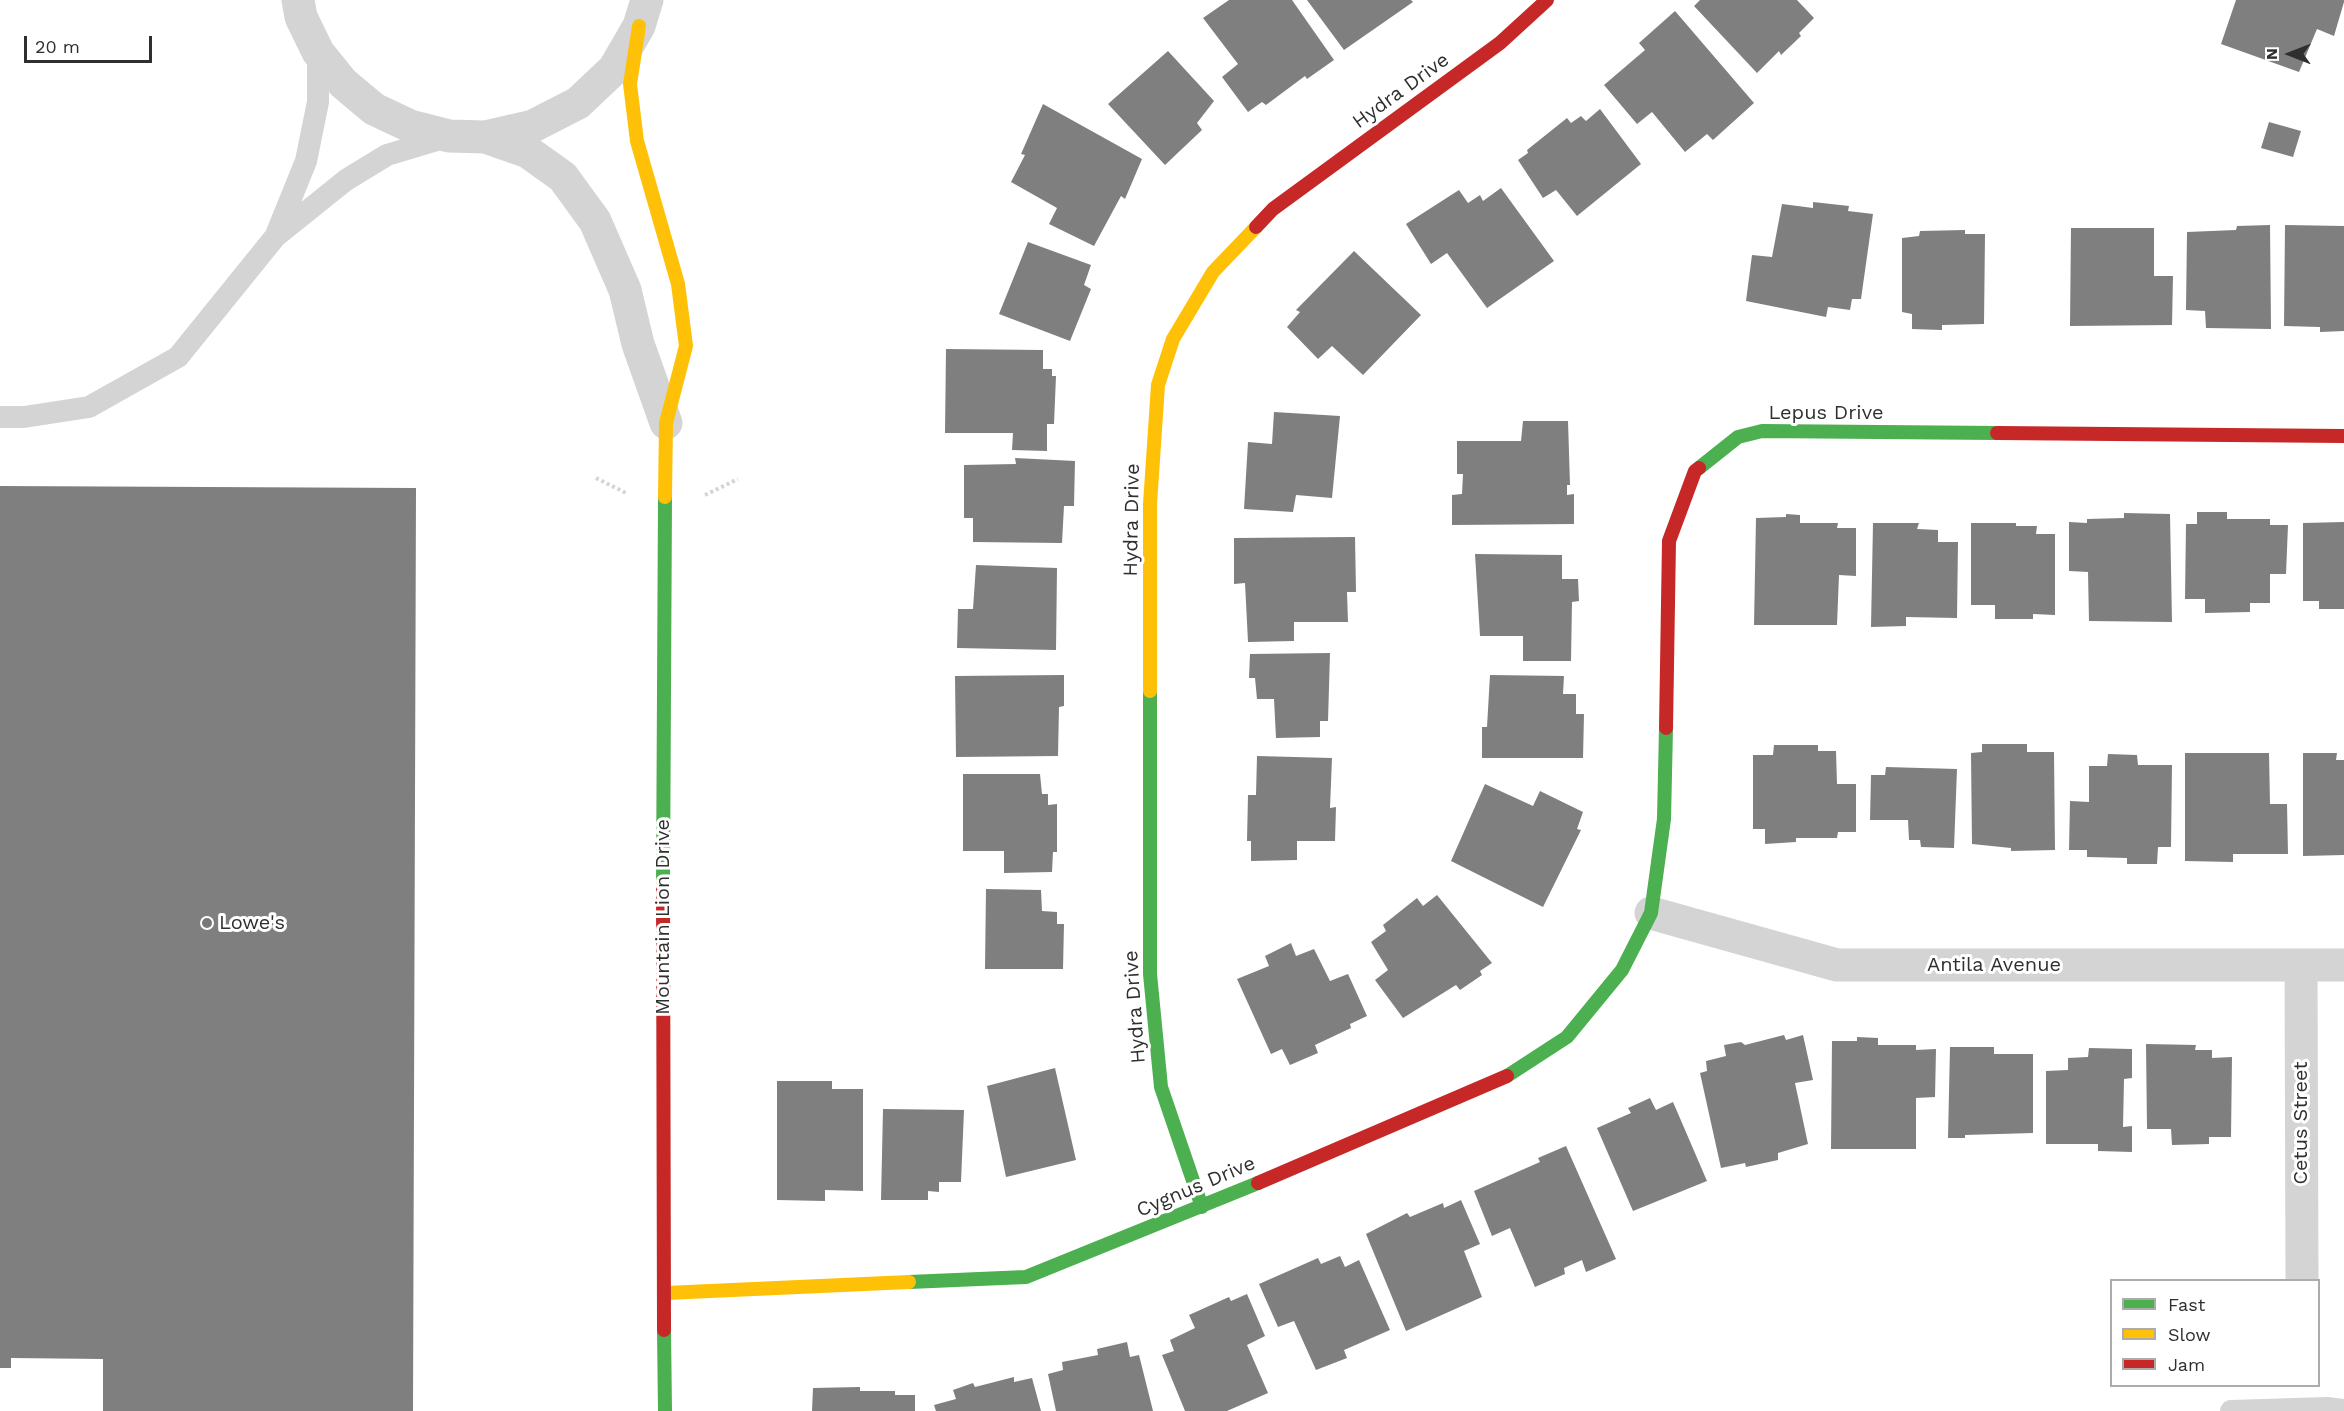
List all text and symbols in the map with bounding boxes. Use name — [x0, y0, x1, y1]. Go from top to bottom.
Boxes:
scale bar — [27, 24, 154, 62]
north arrow — [2260, 24, 2320, 84]
text: 20 m — [35, 36, 80, 57]
street label: Hydra Drive — [1348, 48, 1454, 134]
text: N — [2262, 48, 2281, 60]
street label: Lepus Drive — [1768, 401, 1884, 425]
street label: Hydra Drive — [1119, 463, 1145, 577]
street label: Mountain Lion Drive — [651, 819, 675, 1015]
place label: Lowe's — [219, 911, 285, 935]
marker: Lowe's — [200, 916, 214, 930]
street label: Hydra Drive — [1119, 950, 1151, 1064]
street label: Antila Avenue — [1927, 953, 2061, 977]
street label: Cetus Street — [2289, 1061, 2313, 1185]
street label: Cygnus Drive — [1133, 1151, 1259, 1223]
legend — [2110, 1279, 2320, 1387]
text: Fast — [2168, 1294, 2205, 1315]
text: Slow — [2168, 1324, 2211, 1345]
text: Jam — [2168, 1354, 2205, 1375]

